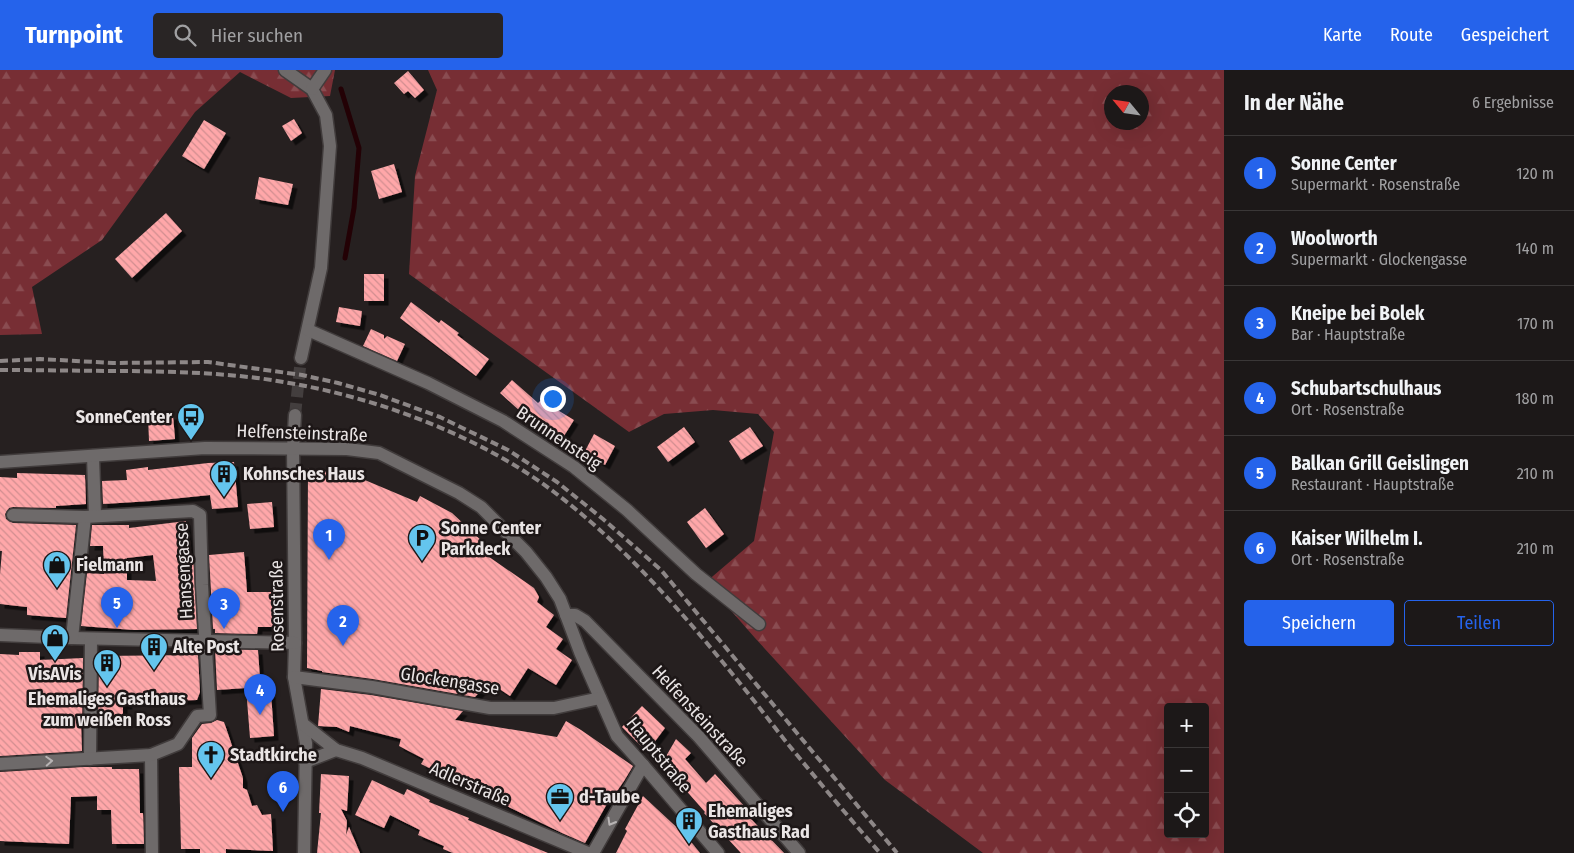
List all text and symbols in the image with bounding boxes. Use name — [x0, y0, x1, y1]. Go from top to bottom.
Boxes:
search box — [153, 13, 503, 58]
text: Turnpoint — [25, 21, 123, 49]
icon: search — [171, 21, 199, 49]
text: Hier suchen — [211, 24, 303, 47]
text: Karte — [1323, 24, 1362, 46]
text: Route — [1390, 24, 1433, 46]
text: Gespeichert — [1461, 24, 1549, 46]
north arrow — [1104, 85, 1149, 130]
text: In der Nähe — [1244, 90, 1344, 116]
text: 6 Ergebnisse — [1472, 93, 1554, 112]
text: Sonne Center — [1291, 152, 1397, 175]
text: 1 — [1257, 164, 1263, 183]
text: 120 m — [1516, 164, 1554, 183]
text: Supermarkt · Rosenstraße — [1291, 175, 1460, 194]
text: Woolworth — [1291, 227, 1378, 250]
text: 2 — [1256, 239, 1264, 258]
text: 140 m — [1516, 239, 1554, 258]
text: Supermarkt · Glockengasse — [1291, 250, 1467, 269]
text: Kneipe bei Bolek — [1291, 302, 1424, 325]
text: 3 — [1256, 314, 1264, 333]
text: 170 m — [1517, 314, 1554, 333]
text: Bar · Hauptstraße — [1291, 325, 1405, 344]
text: Schubartschulhaus — [1291, 377, 1441, 400]
your location — [540, 386, 566, 412]
text: 4 — [1256, 389, 1264, 408]
text: 180 m — [1515, 389, 1554, 408]
text: Ort · Rosenstraße — [1291, 400, 1404, 419]
street label: Brunnensteig — [512, 401, 606, 475]
bus stop icon: SonneCenter — [176, 402, 206, 441]
place label: SonneCenter — [76, 406, 172, 428]
street label: Helfensteinstraße — [236, 420, 368, 446]
text: Balkan Grill Geislingen — [1291, 452, 1469, 475]
building icon: Kohnsches Haus — [209, 459, 239, 498]
place label: Kohnsches Haus — [243, 463, 365, 485]
text: 5 — [1256, 464, 1264, 483]
text: 210 m — [1517, 464, 1554, 483]
text: Restaurant · Hauptstraße — [1291, 475, 1454, 494]
place label: Sonne Center Parkdeck — [441, 517, 541, 560]
pin: 1 — [313, 519, 345, 560]
street label: Hansengasse — [170, 522, 198, 620]
parking icon: Sonne Center Parkdeck — [407, 523, 437, 562]
text: Kaiser Wilhelm I. — [1291, 527, 1423, 550]
text: 6 — [1256, 539, 1264, 558]
text: 210 m — [1517, 539, 1554, 558]
shop icon: Fielmann — [42, 550, 72, 589]
text: Ort · Rosenstraße — [1291, 550, 1404, 569]
place label: Fielmann — [76, 554, 144, 576]
street label: Rosenstraße — [265, 560, 289, 652]
pin: 5 — [101, 587, 133, 628]
pin: 3 — [208, 588, 240, 629]
button: Speichern — [1244, 600, 1394, 646]
button: Teilen — [1404, 600, 1554, 646]
pin: 2 — [327, 605, 359, 646]
shop icon: VisAVis — [40, 623, 70, 662]
building icon: Alte Post — [139, 632, 169, 671]
place label: Alte Post — [172, 636, 240, 658]
building icon: Ehemaliges Gasthaus zum weißen Ross — [92, 648, 122, 687]
street label: Helfensteinstraße — [647, 661, 753, 772]
street label: Glockengasse — [399, 662, 501, 700]
place label: VisAVis — [27, 663, 82, 685]
pin: 4 — [244, 674, 276, 715]
place label: Ehemaliges Gasthaus zum weißen Ross — [28, 688, 186, 731]
map controls — [1164, 703, 1209, 838]
button: + — [1164, 703, 1209, 748]
street label: Hauptstraße — [622, 713, 696, 797]
church icon: Stadtkirche — [196, 740, 226, 779]
place label: Stadtkirche — [230, 744, 317, 766]
button: − — [1164, 748, 1209, 793]
one-way arrow — [45, 756, 53, 767]
street label: Adlerstraße — [426, 757, 514, 811]
pin: 6 — [267, 771, 299, 812]
office icon: d-Taube — [545, 782, 575, 821]
place label: d-Taube — [579, 786, 640, 808]
button: locate — [1164, 793, 1209, 838]
place label: Ehemaliges Gasthaus Rad — [708, 800, 810, 843]
building icon: Ehemaliges Gasthaus Rad — [674, 806, 704, 845]
one-way arrow — [607, 817, 617, 826]

